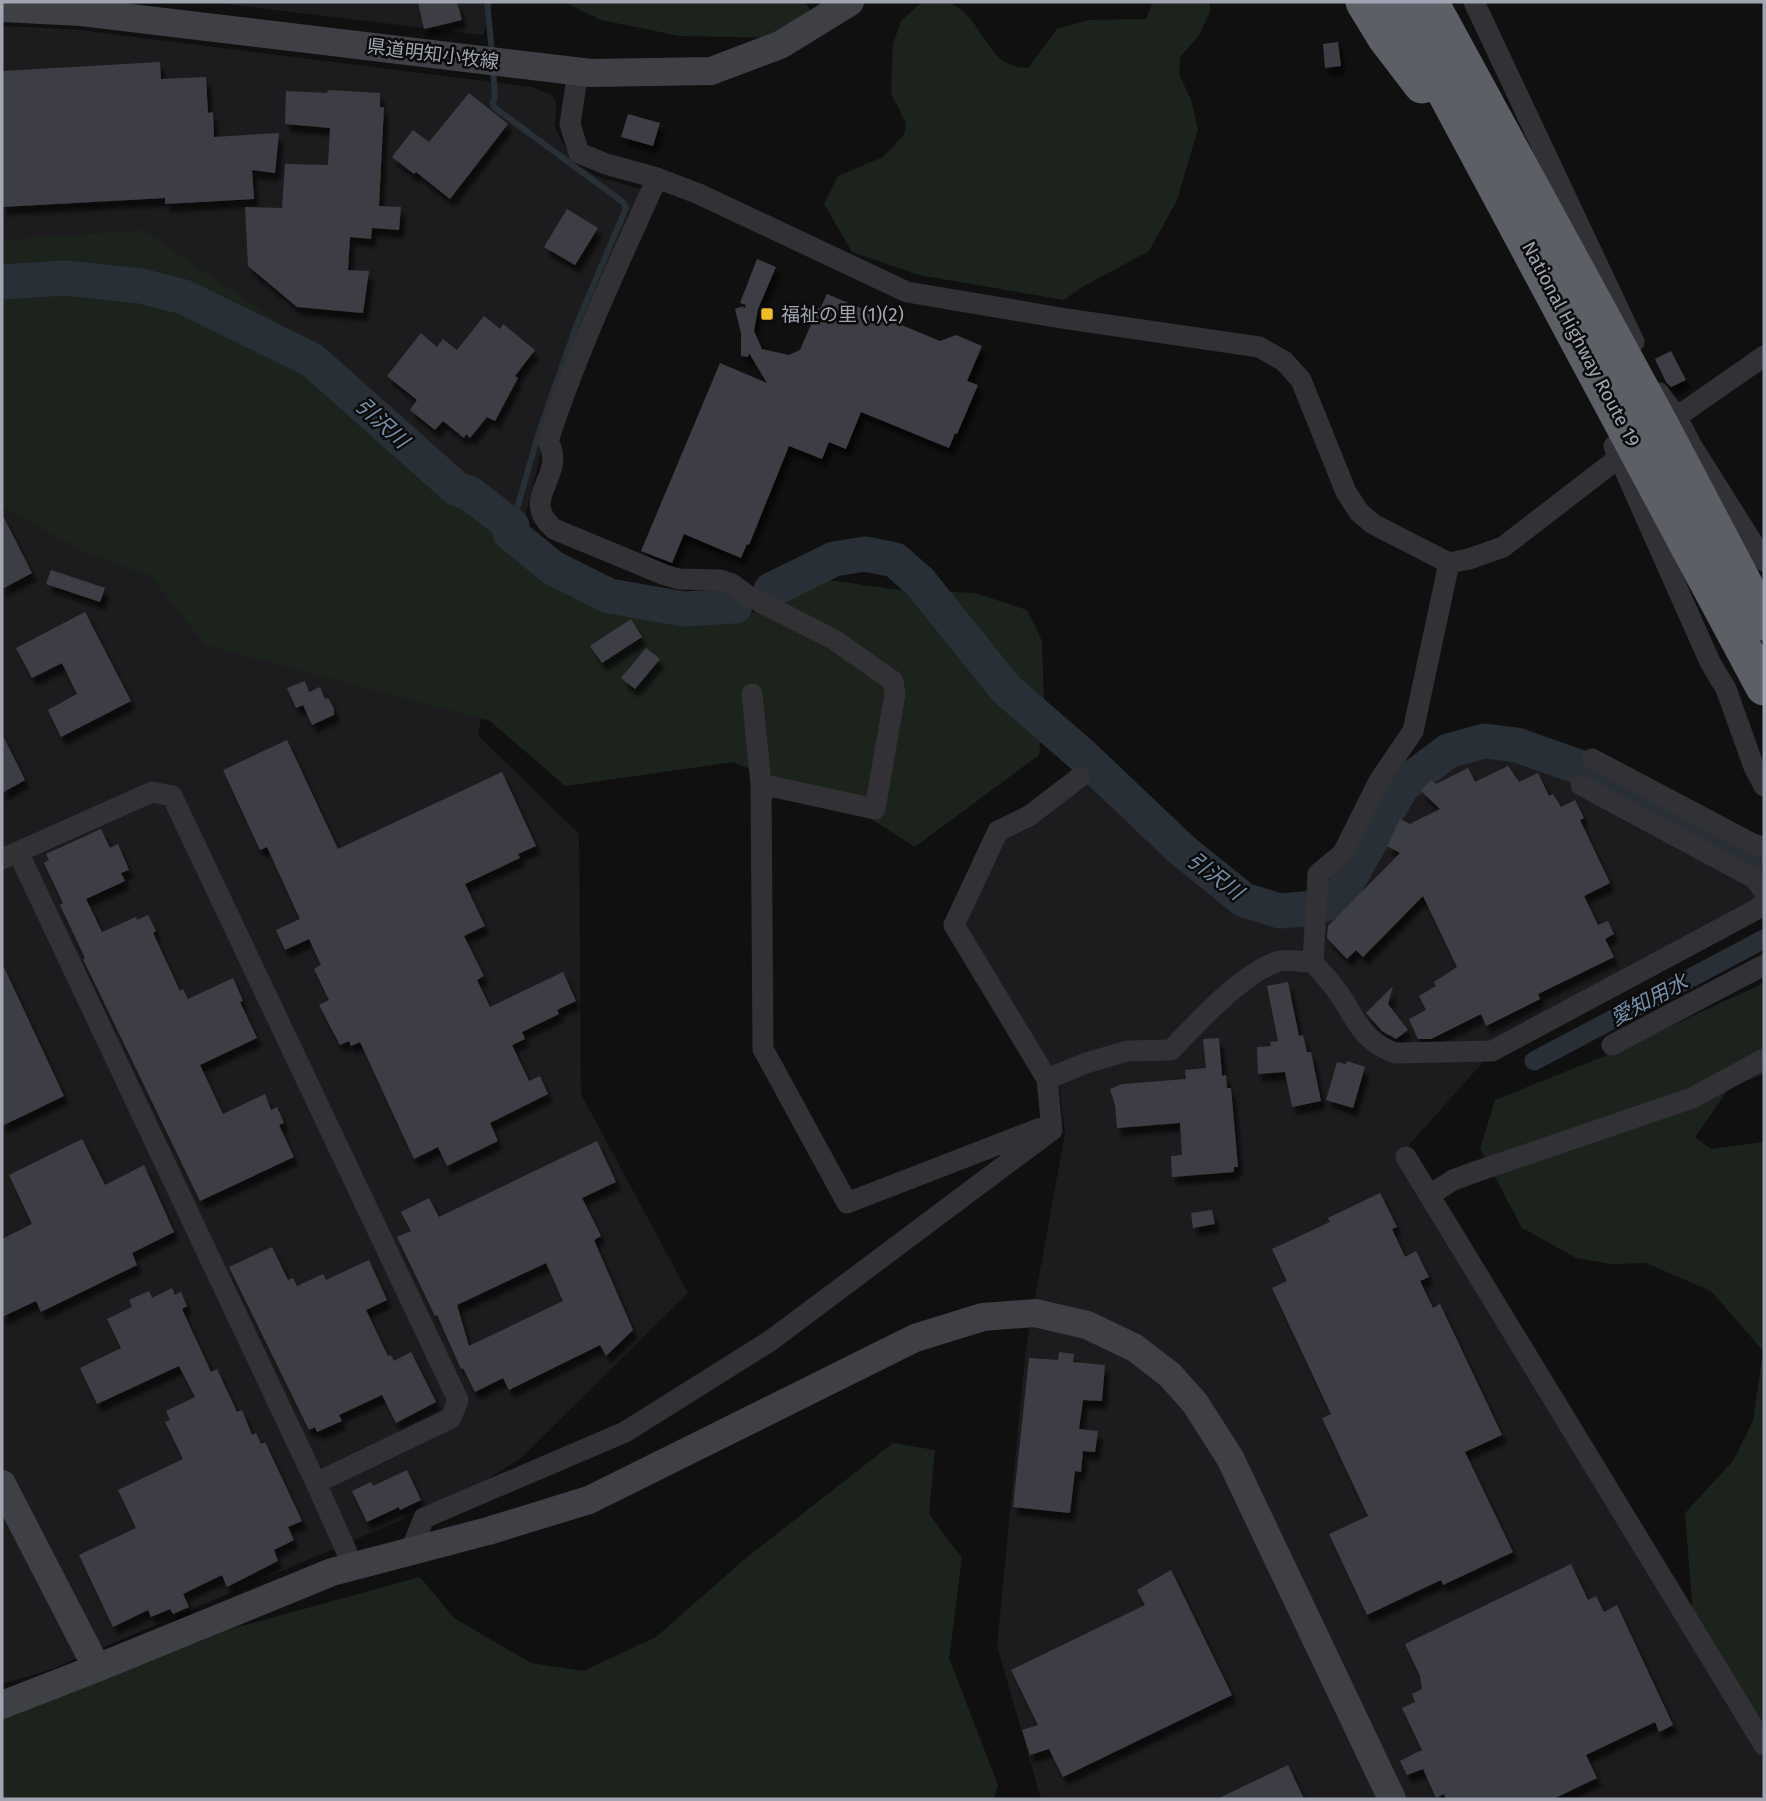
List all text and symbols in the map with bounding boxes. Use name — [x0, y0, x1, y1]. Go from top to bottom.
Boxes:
street label: 県道明知小牧線 — [366, 34, 500, 74]
street label: National Highway Route 19 — [1517, 237, 1645, 451]
place label: 福祉の里 (1)(2) — [781, 303, 904, 326]
marker: 福祉の里 (1)(2) — [759, 306, 775, 322]
water label: 引沢川 — [350, 392, 416, 455]
water label: 引沢川 — [1182, 847, 1250, 907]
water label: 愛知用水 — [1606, 968, 1694, 1031]

